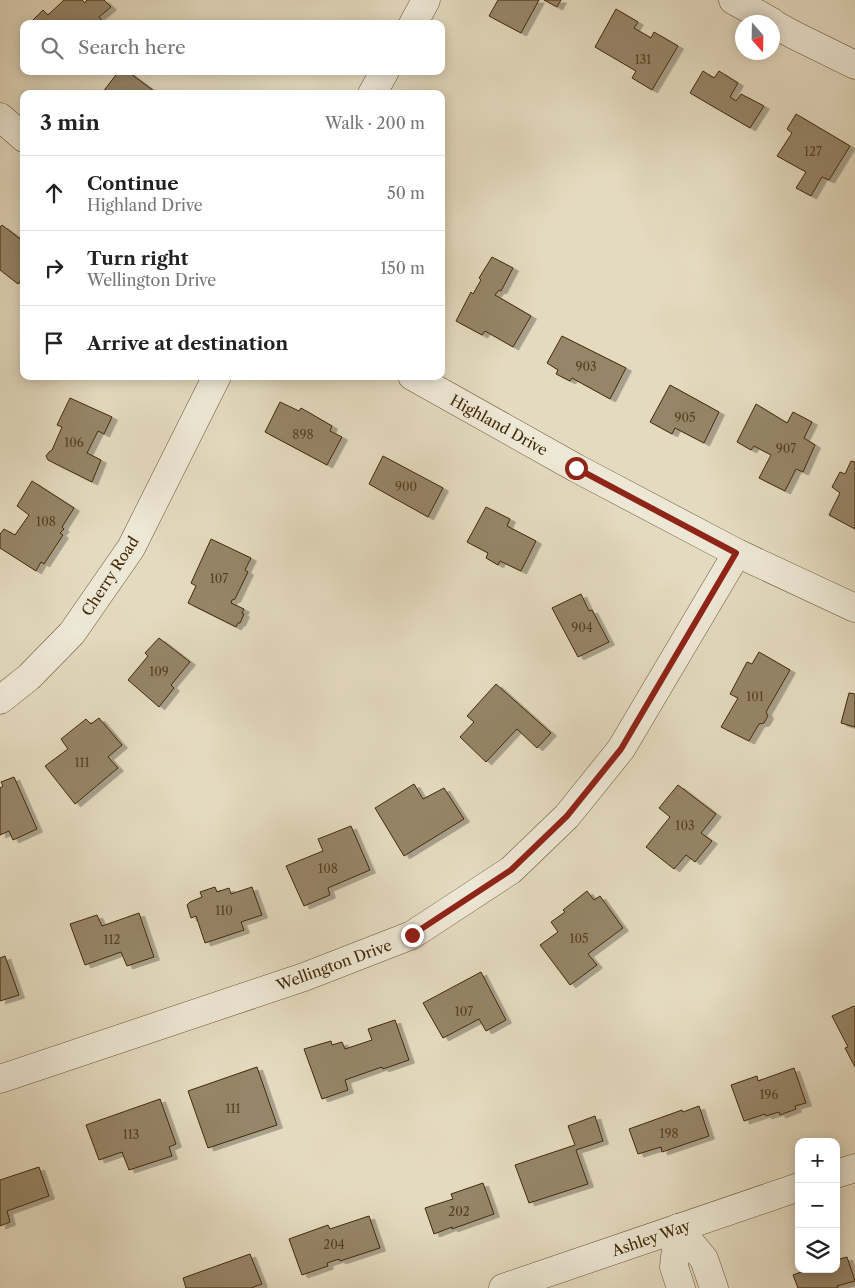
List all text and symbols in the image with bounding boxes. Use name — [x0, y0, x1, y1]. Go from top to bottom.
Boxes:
north arrow — [735, 15, 780, 60]
search box — [20, 20, 445, 75]
icon: search — [38, 34, 66, 62]
text: Search here — [78, 36, 186, 59]
house number: 131 — [635, 52, 651, 67]
text: 3 min — [40, 110, 100, 135]
text: Walk · 200 m — [325, 113, 425, 133]
house number: 127 — [804, 144, 822, 159]
text: Continue — [87, 172, 179, 195]
icon: ahead — [40, 179, 68, 207]
text: 50 m — [387, 183, 425, 203]
text: Highland Drive — [87, 195, 203, 215]
text: Turn right — [87, 247, 188, 270]
icon: right — [40, 254, 68, 282]
text: 150 m — [380, 258, 425, 278]
text: Wellington Drive — [87, 270, 216, 290]
icon: arrive — [40, 329, 68, 357]
text: Arrive at destination — [87, 332, 288, 355]
house number: 903 — [575, 359, 597, 374]
street label: Highland Drive — [447, 390, 551, 460]
house number: 905 — [674, 410, 696, 425]
house number: 898 — [292, 427, 314, 442]
house number: 106 — [64, 435, 84, 450]
house number: 907 — [776, 441, 796, 456]
route start — [565, 457, 588, 480]
house number: 900 — [395, 479, 417, 494]
house number: 108 — [36, 514, 56, 529]
street label: Cherry Road — [77, 533, 143, 619]
house number: 107 — [210, 571, 228, 586]
house number: 904 — [571, 620, 593, 635]
house number: 109 — [149, 664, 169, 679]
house number: 101 — [746, 689, 764, 704]
house number: 111 — [74, 755, 90, 770]
house number: 103 — [675, 818, 695, 833]
house number: 108 — [318, 861, 338, 876]
house number: 110 — [215, 903, 233, 918]
route end — [401, 924, 424, 947]
house number: 105 — [569, 931, 589, 946]
house number: 112 — [104, 932, 121, 947]
street label: Wellington Drive — [273, 935, 394, 995]
house number: 107 — [455, 1004, 473, 1019]
house number: 196 — [759, 1087, 779, 1102]
house number: 111 — [225, 1101, 241, 1116]
house number: 198 — [659, 1126, 679, 1141]
house number: 113 — [123, 1127, 139, 1142]
map controls — [795, 1138, 840, 1273]
button: + — [795, 1138, 840, 1183]
button: − — [795, 1183, 840, 1228]
house number: 202 — [448, 1204, 470, 1219]
street label: Ashley Way — [608, 1215, 693, 1261]
button: layers — [795, 1228, 840, 1273]
house number: 204 — [323, 1237, 345, 1252]

